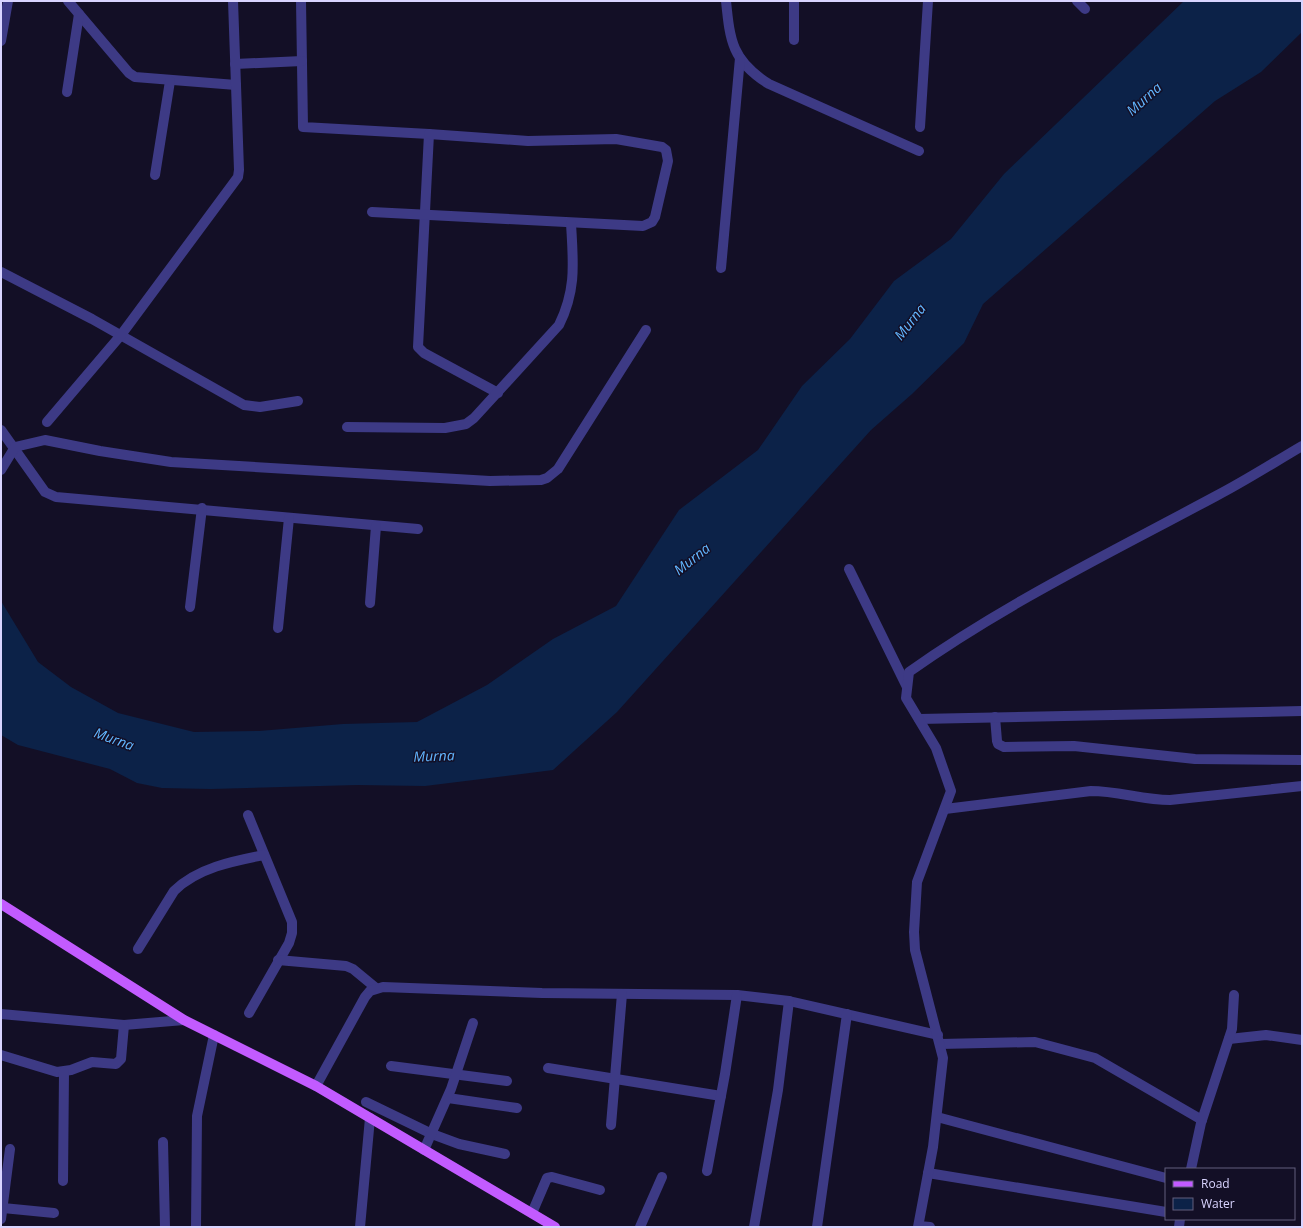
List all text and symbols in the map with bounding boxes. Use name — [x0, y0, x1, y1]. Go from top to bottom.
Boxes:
water label: Murna — [1122, 78, 1165, 120]
water label: Murna — [889, 300, 930, 344]
water label: Murna — [670, 538, 714, 579]
water label: Murna — [92, 723, 137, 755]
water label: Murna — [413, 745, 455, 766]
legend — [1165, 1168, 1295, 1220]
text: Road — [1201, 1175, 1230, 1192]
text: Water — [1201, 1195, 1235, 1212]

